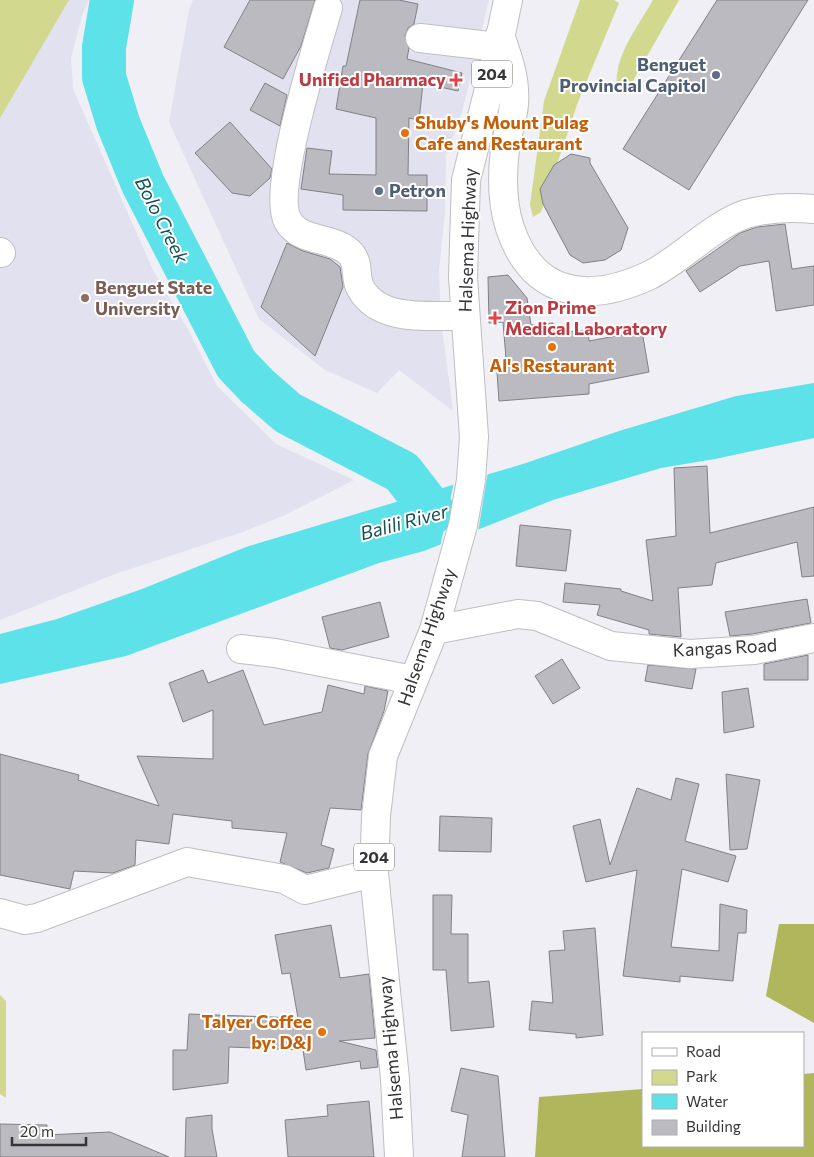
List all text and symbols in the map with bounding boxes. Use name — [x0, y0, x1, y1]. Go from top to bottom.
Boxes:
place label: Benguet Provincial Capitol — [559, 53, 706, 96]
road number: 204 — [472, 61, 512, 88]
place label: Unified Pharmacy — [299, 68, 446, 90]
marker: Benguet Provincial Capitol — [710, 69, 722, 81]
marker: Unified Pharmacy — [450, 74, 462, 86]
place label: Shuby's Mount Pulag Cafe and Restaurant — [415, 111, 589, 154]
marker: Shuby's Mount Pulag Cafe and Restaurant — [399, 127, 411, 139]
street label: Halsema Highway — [453, 167, 481, 313]
water label: Bolo Creek — [131, 173, 194, 268]
place label: Petron — [389, 179, 446, 201]
marker: Petron — [373, 185, 385, 197]
place label: Benguet State University — [95, 276, 212, 319]
marker: Benguet State University — [79, 292, 91, 304]
place label: Zion Prime Medical Laboratory — [505, 296, 668, 339]
marker: Zion Prime Medical Laboratory — [489, 312, 501, 324]
marker: Al's Restaurant — [546, 341, 558, 353]
place label: Al's Restaurant — [489, 354, 615, 376]
water label: Balili River — [357, 498, 452, 544]
street label: Halsema Highway — [392, 565, 460, 709]
street label: Kangas Road — [672, 633, 778, 661]
road number: 204 — [354, 844, 394, 870]
street label: Halsema Highway — [373, 975, 407, 1121]
place label: Talyer Coffee by: D&J — [201, 1010, 312, 1053]
marker: Talyer Coffee by: D&J — [316, 1026, 328, 1038]
legend — [642, 1032, 804, 1147]
text: Road — [686, 1042, 721, 1060]
text: Park — [686, 1067, 717, 1085]
text: Water — [686, 1092, 728, 1110]
scale bar — [12, 1114, 86, 1146]
text: Building — [686, 1117, 741, 1135]
text: 20 m — [20, 1122, 54, 1140]

